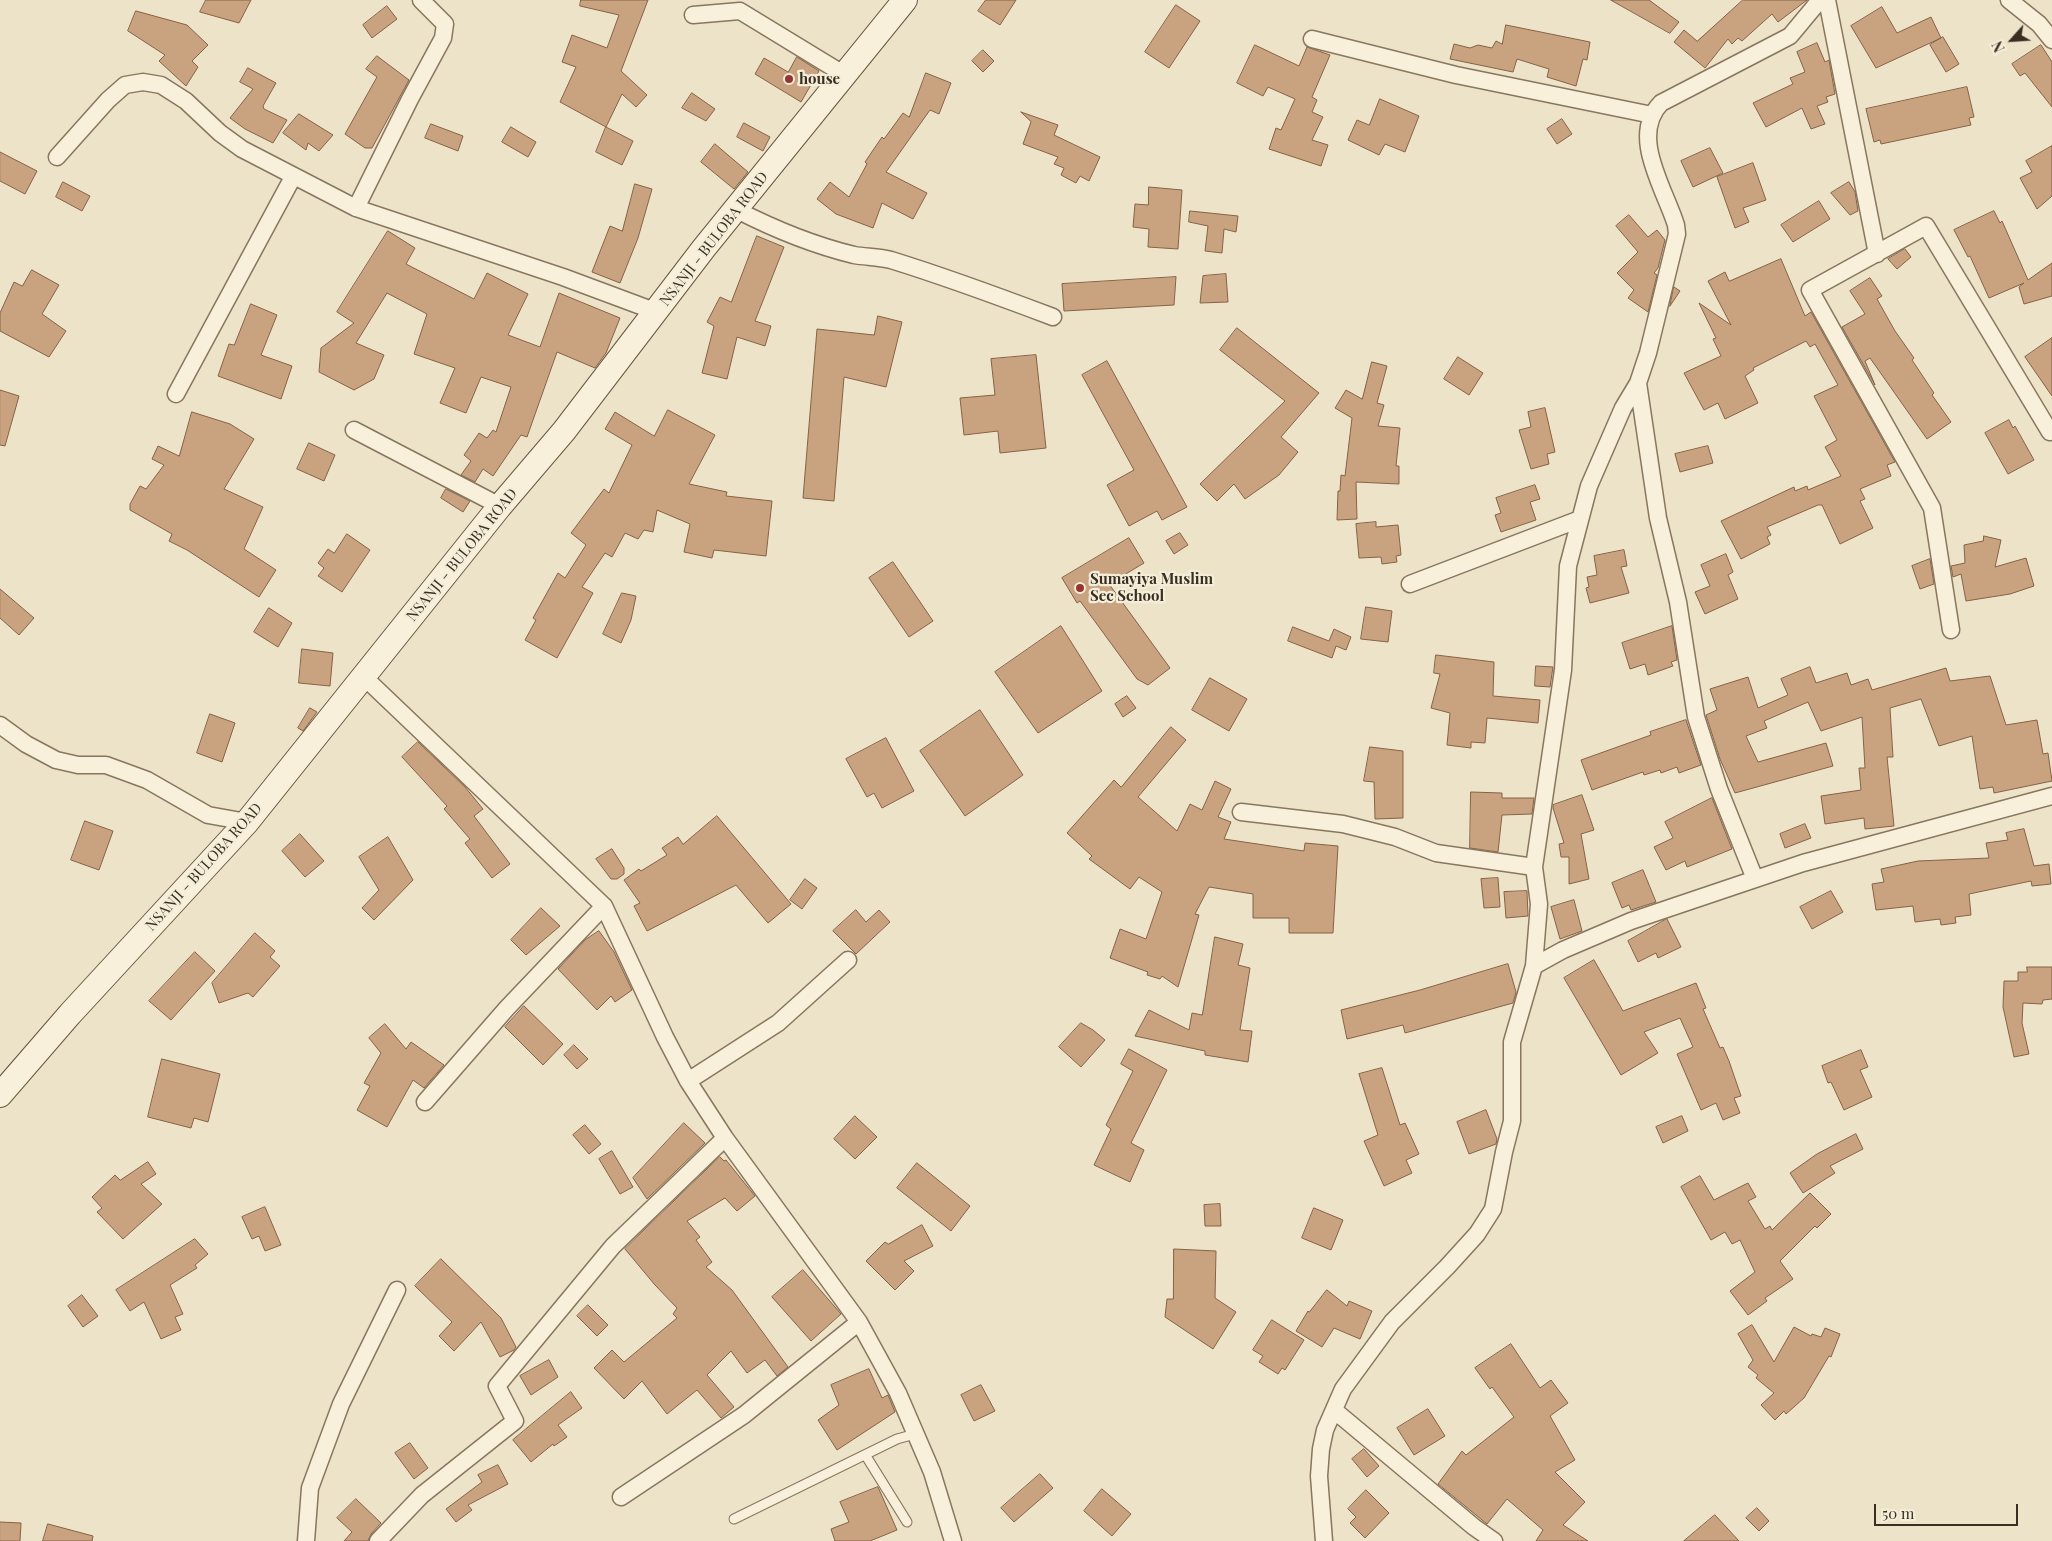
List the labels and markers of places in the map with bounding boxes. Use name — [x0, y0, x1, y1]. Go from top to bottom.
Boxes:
place label: house — [799, 70, 840, 88]
marker: house — [783, 73, 795, 85]
place label: Sumayiya Muslim Sec School — [1090, 570, 1213, 605]
marker: Sumayiya Muslim Sec School — [1074, 582, 1086, 594]

